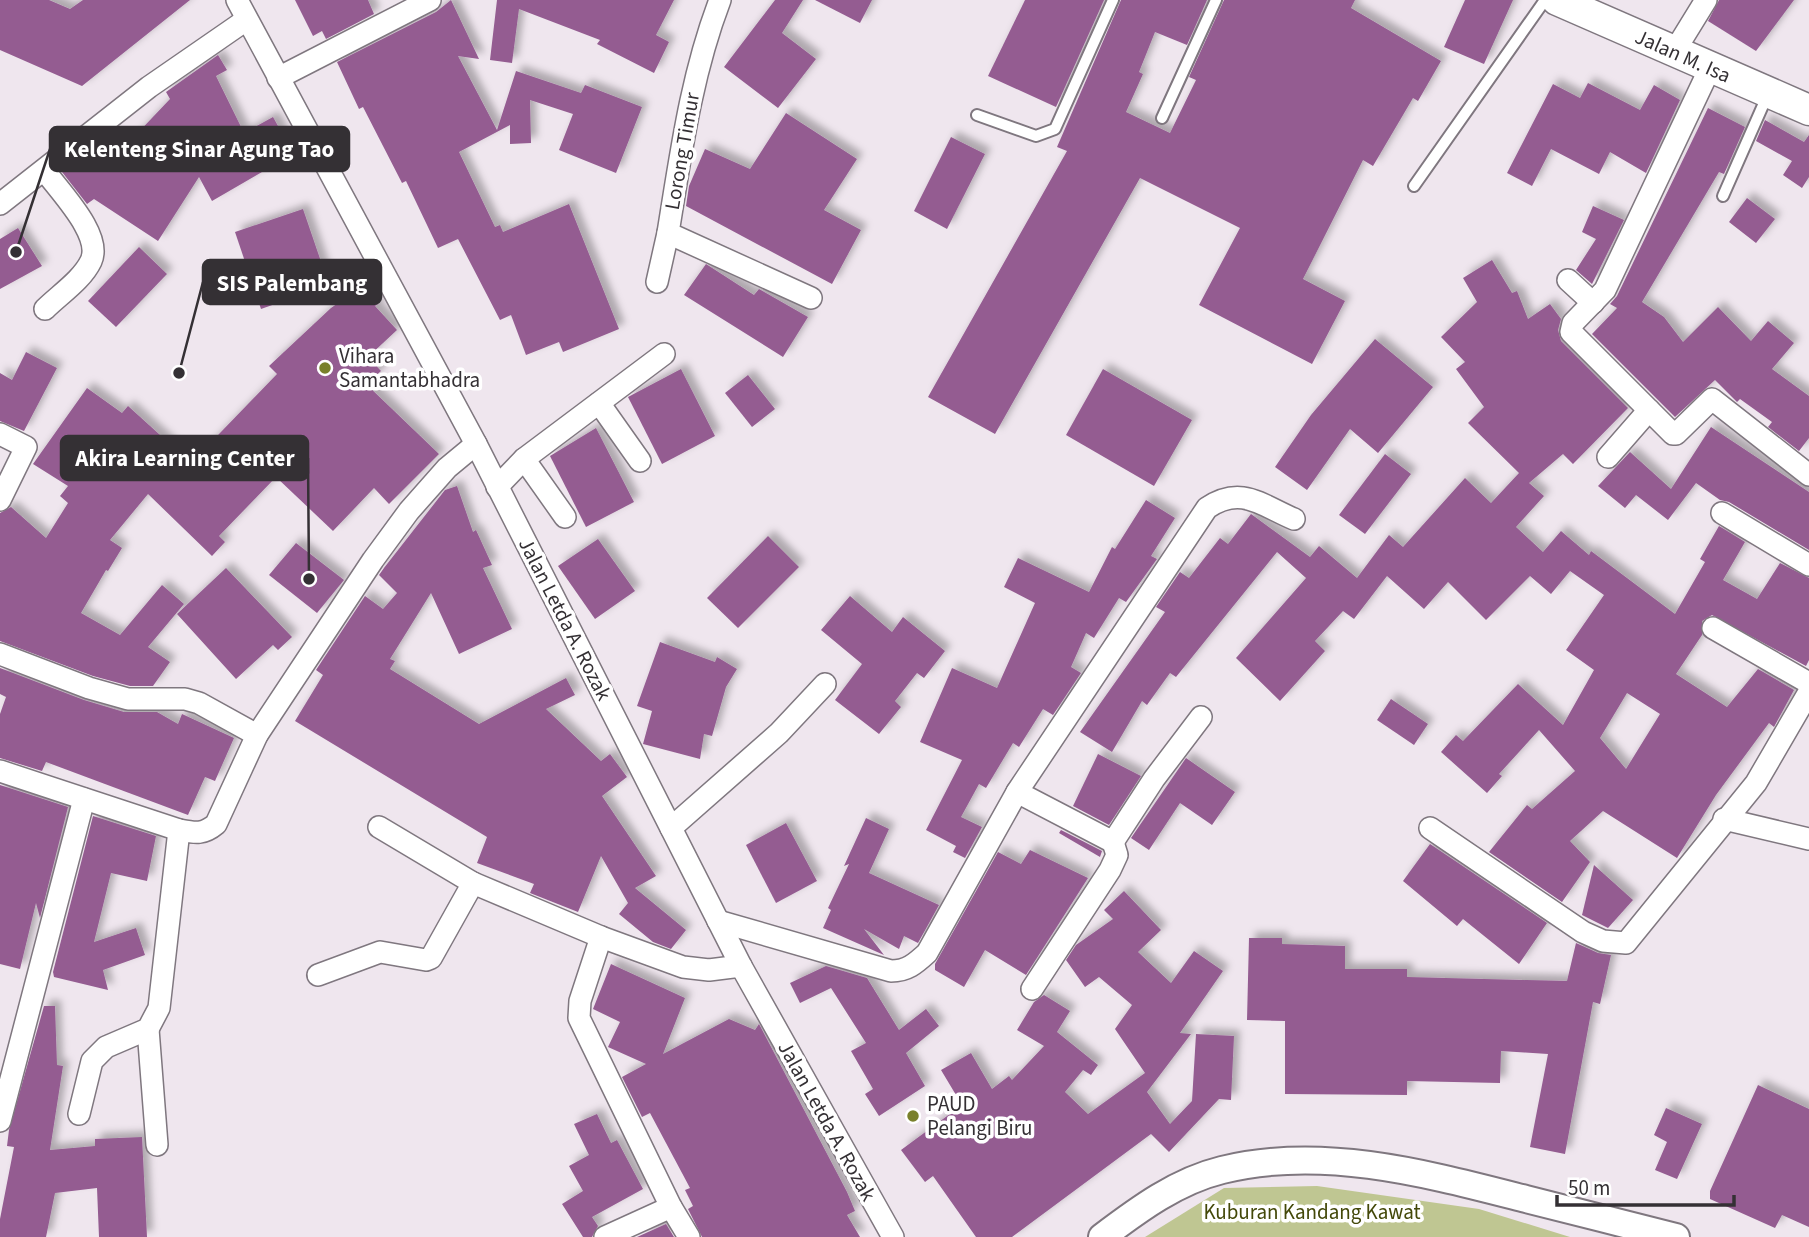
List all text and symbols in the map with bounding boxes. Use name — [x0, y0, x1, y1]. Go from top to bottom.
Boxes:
street label: Jalan M. Isa — [1630, 22, 1736, 90]
street label: Lorong Timur — [657, 89, 707, 212]
callout: Kelenteng Sinar Agung Tao — [50, 127, 349, 171]
text: Kelenteng Sinar Agung Tao — [64, 133, 334, 166]
callout: SIS Palembang — [203, 260, 381, 304]
text: SIS Palembang — [217, 267, 367, 300]
place label: Vihara Samantabhadra — [339, 341, 480, 395]
marker: Vihara Samantabhadra — [317, 360, 333, 376]
callout: Akira Learning Center — [61, 436, 308, 480]
text: Akira Learning Center — [74, 442, 296, 475]
street label: Jalan Letda A. Rozak — [511, 532, 619, 706]
street label: Jalan Letda A. Rozak — [771, 1035, 884, 1207]
place label: PAUD Pelangi Biru — [927, 1089, 1032, 1143]
marker: PAUD Pelangi Biru — [905, 1108, 921, 1124]
scale bar — [1557, 1164, 1734, 1208]
text: 50 m — [1568, 1173, 1610, 1203]
park label: Kuburan Kandang Kawat — [1203, 1197, 1421, 1227]

